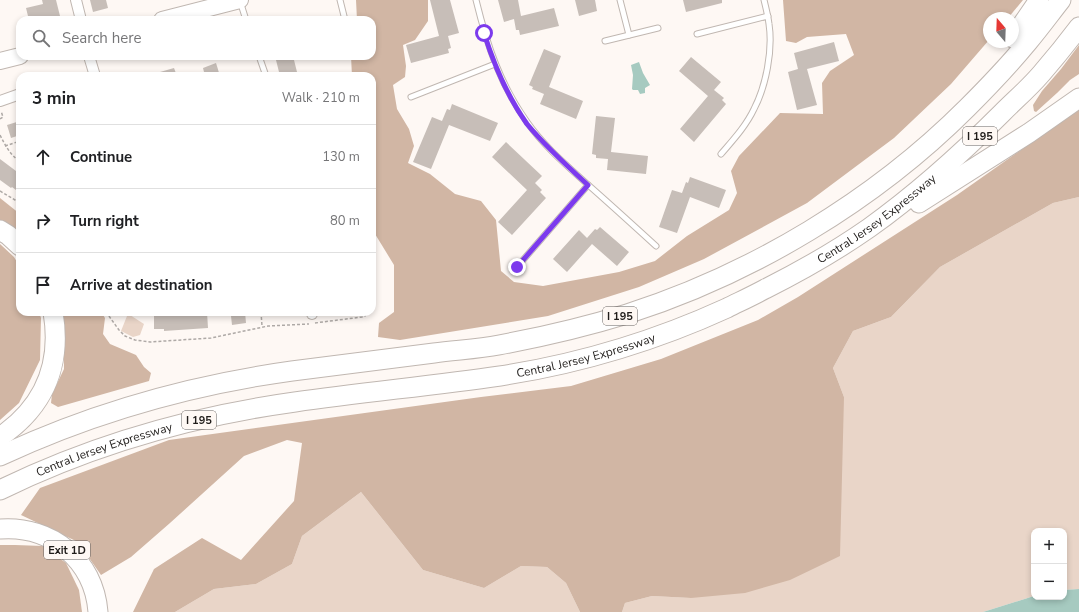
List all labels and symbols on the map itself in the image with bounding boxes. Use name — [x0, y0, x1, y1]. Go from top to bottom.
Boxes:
north arrow — [983, 12, 1019, 48]
route start — [475, 24, 493, 42]
road number: I 195 — [963, 127, 997, 145]
street label: Central Jersey Expressway — [814, 170, 940, 267]
route end — [508, 258, 526, 276]
road number: I 195 — [603, 307, 637, 325]
street label: Central Jersey Expressway — [515, 329, 658, 381]
road number: I 195 — [182, 411, 216, 429]
street label: Central Jersey Expressway — [34, 419, 175, 480]
road number: Exit 1D — [44, 541, 90, 559]

